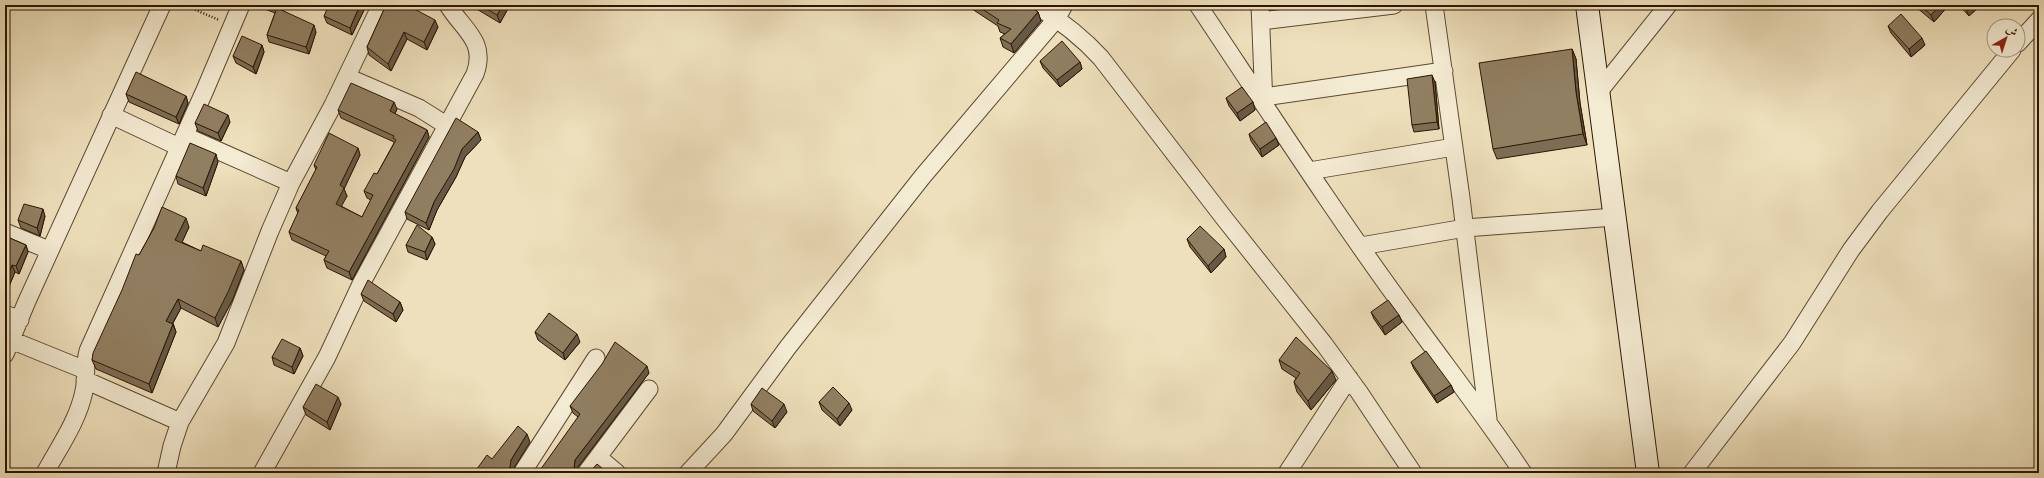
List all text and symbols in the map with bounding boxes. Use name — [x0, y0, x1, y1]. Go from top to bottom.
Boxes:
north arrow — [1986, 18, 2026, 58]
text: ش — [2003, 21, 2021, 40]

